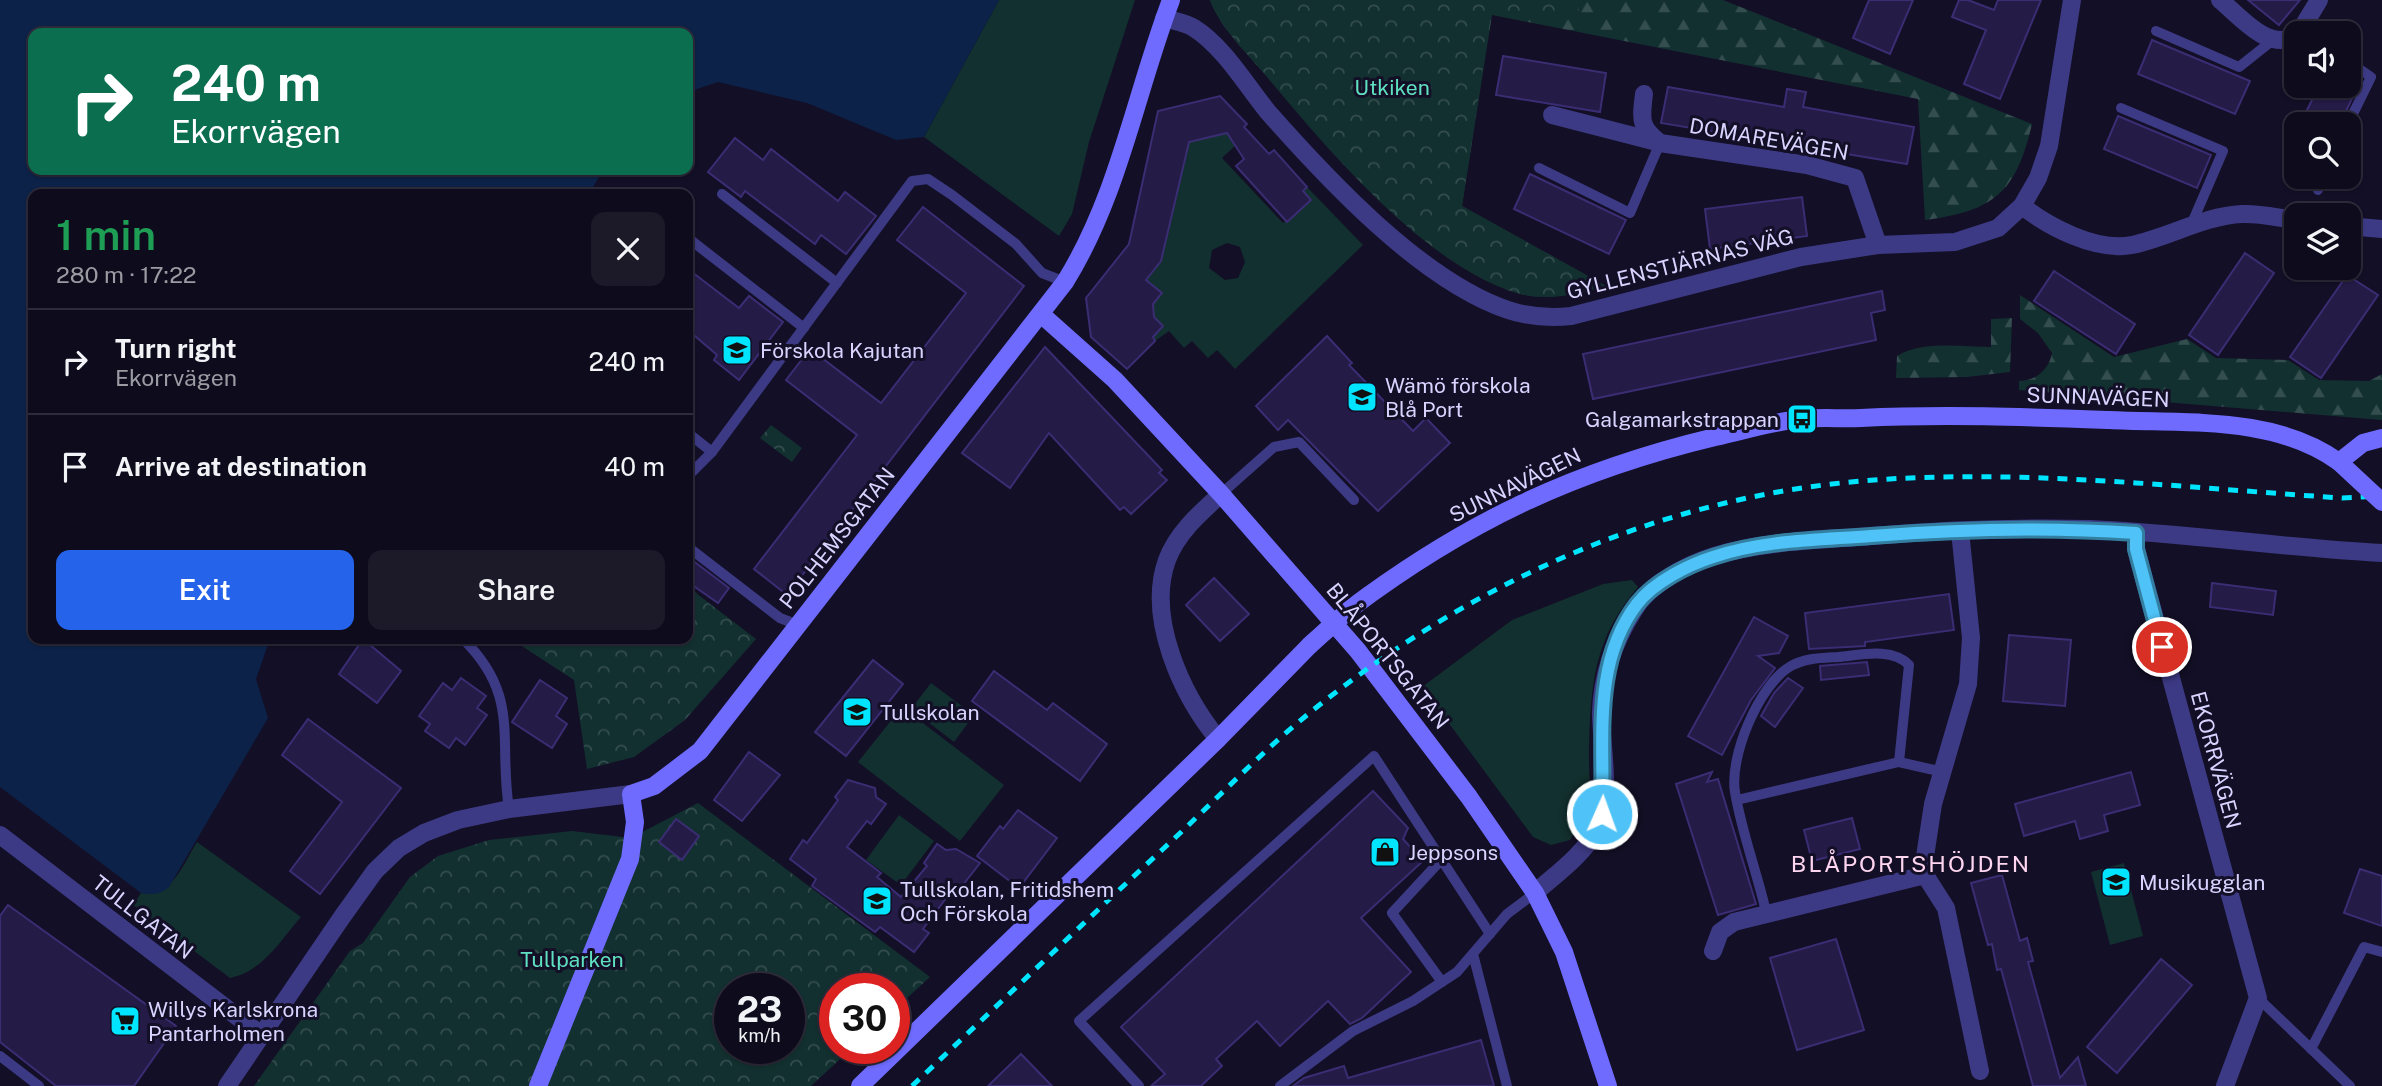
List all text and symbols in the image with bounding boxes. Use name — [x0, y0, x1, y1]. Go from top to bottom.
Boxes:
map controls — [2284, 21, 2361, 280]
button: sound — [2284, 21, 2361, 98]
text: 240 m — [171, 54, 321, 112]
icon: right — [56, 56, 147, 147]
park label: Utkiken — [1354, 75, 1430, 100]
button: search — [2284, 112, 2361, 189]
text: Ekorrvägen — [171, 113, 341, 150]
street label: DOMAREVÄGEN — [1688, 113, 1850, 165]
button: layers — [2284, 203, 2361, 280]
text: 1 min — [56, 210, 156, 259]
button: close — [591, 212, 665, 286]
street label: GYLLENSTJÄRNAS VÄG — [1564, 224, 1796, 304]
text: 280 m · 17:22 — [56, 261, 197, 288]
text: Turn right — [115, 333, 237, 364]
school or university icon: Förskola Kajutan — [720, 333, 754, 367]
place label: Förskola Kajutan — [760, 338, 924, 363]
icon: right — [56, 343, 94, 381]
text: 240 m — [588, 346, 665, 377]
text: Ekorrvägen — [115, 364, 237, 391]
place label: Wämö förskola Blå Port — [1385, 373, 1531, 422]
school or university icon: Wämö förskola Blå Port — [1345, 380, 1379, 414]
street label: SUNNAVÄGEN — [2026, 382, 2170, 412]
bus stop icon: Galgamarkstrappan — [1785, 402, 1819, 436]
place label: Galgamarkstrappan — [1585, 407, 1779, 432]
street label: SUNNAVÄGEN — [1445, 442, 1585, 528]
icon: arrive — [56, 448, 94, 486]
text: Arrive at destination — [115, 451, 367, 482]
text: 40 m — [604, 451, 665, 482]
street label: POLHEMSGATAN — [774, 462, 900, 614]
button: Exit — [56, 550, 354, 630]
button: Share — [368, 550, 665, 630]
street label: BLÅPORTSGATAN — [1321, 577, 1455, 734]
pin — [2132, 617, 2192, 677]
icon: arrive — [2143, 628, 2181, 666]
street label: EKORRVÄGEN — [2186, 689, 2246, 831]
school or university icon: Tullskolan — [840, 695, 874, 729]
place label: Tullskolan — [880, 700, 980, 725]
position arrow — [1565, 777, 1639, 851]
shop icon: Jeppsons — [1368, 835, 1402, 869]
place label: Jeppsons — [1408, 840, 1498, 865]
district label: BLÅPORTSHÖJDEN — [1791, 849, 2031, 877]
school or university icon: Musikugglan — [2099, 865, 2133, 899]
street label: TULLGATAN — [88, 870, 198, 964]
place label: Musikugglan — [2139, 870, 2265, 895]
place label: Tullskolan, Fritidshem Och Förskola — [900, 877, 1114, 926]
school or university icon: Tullskolan, Fritidshem Och Förskola — [860, 884, 894, 918]
park label: Tullparken — [520, 947, 624, 972]
speed limit sign: 30 — [819, 973, 910, 1064]
text: 23 — [737, 989, 782, 1030]
place label: Willys Karlskrona Pantarholmen — [148, 997, 318, 1046]
supermarket icon: Willys Karlskrona Pantarholmen — [108, 1004, 142, 1038]
text: km/h — [738, 1025, 781, 1046]

